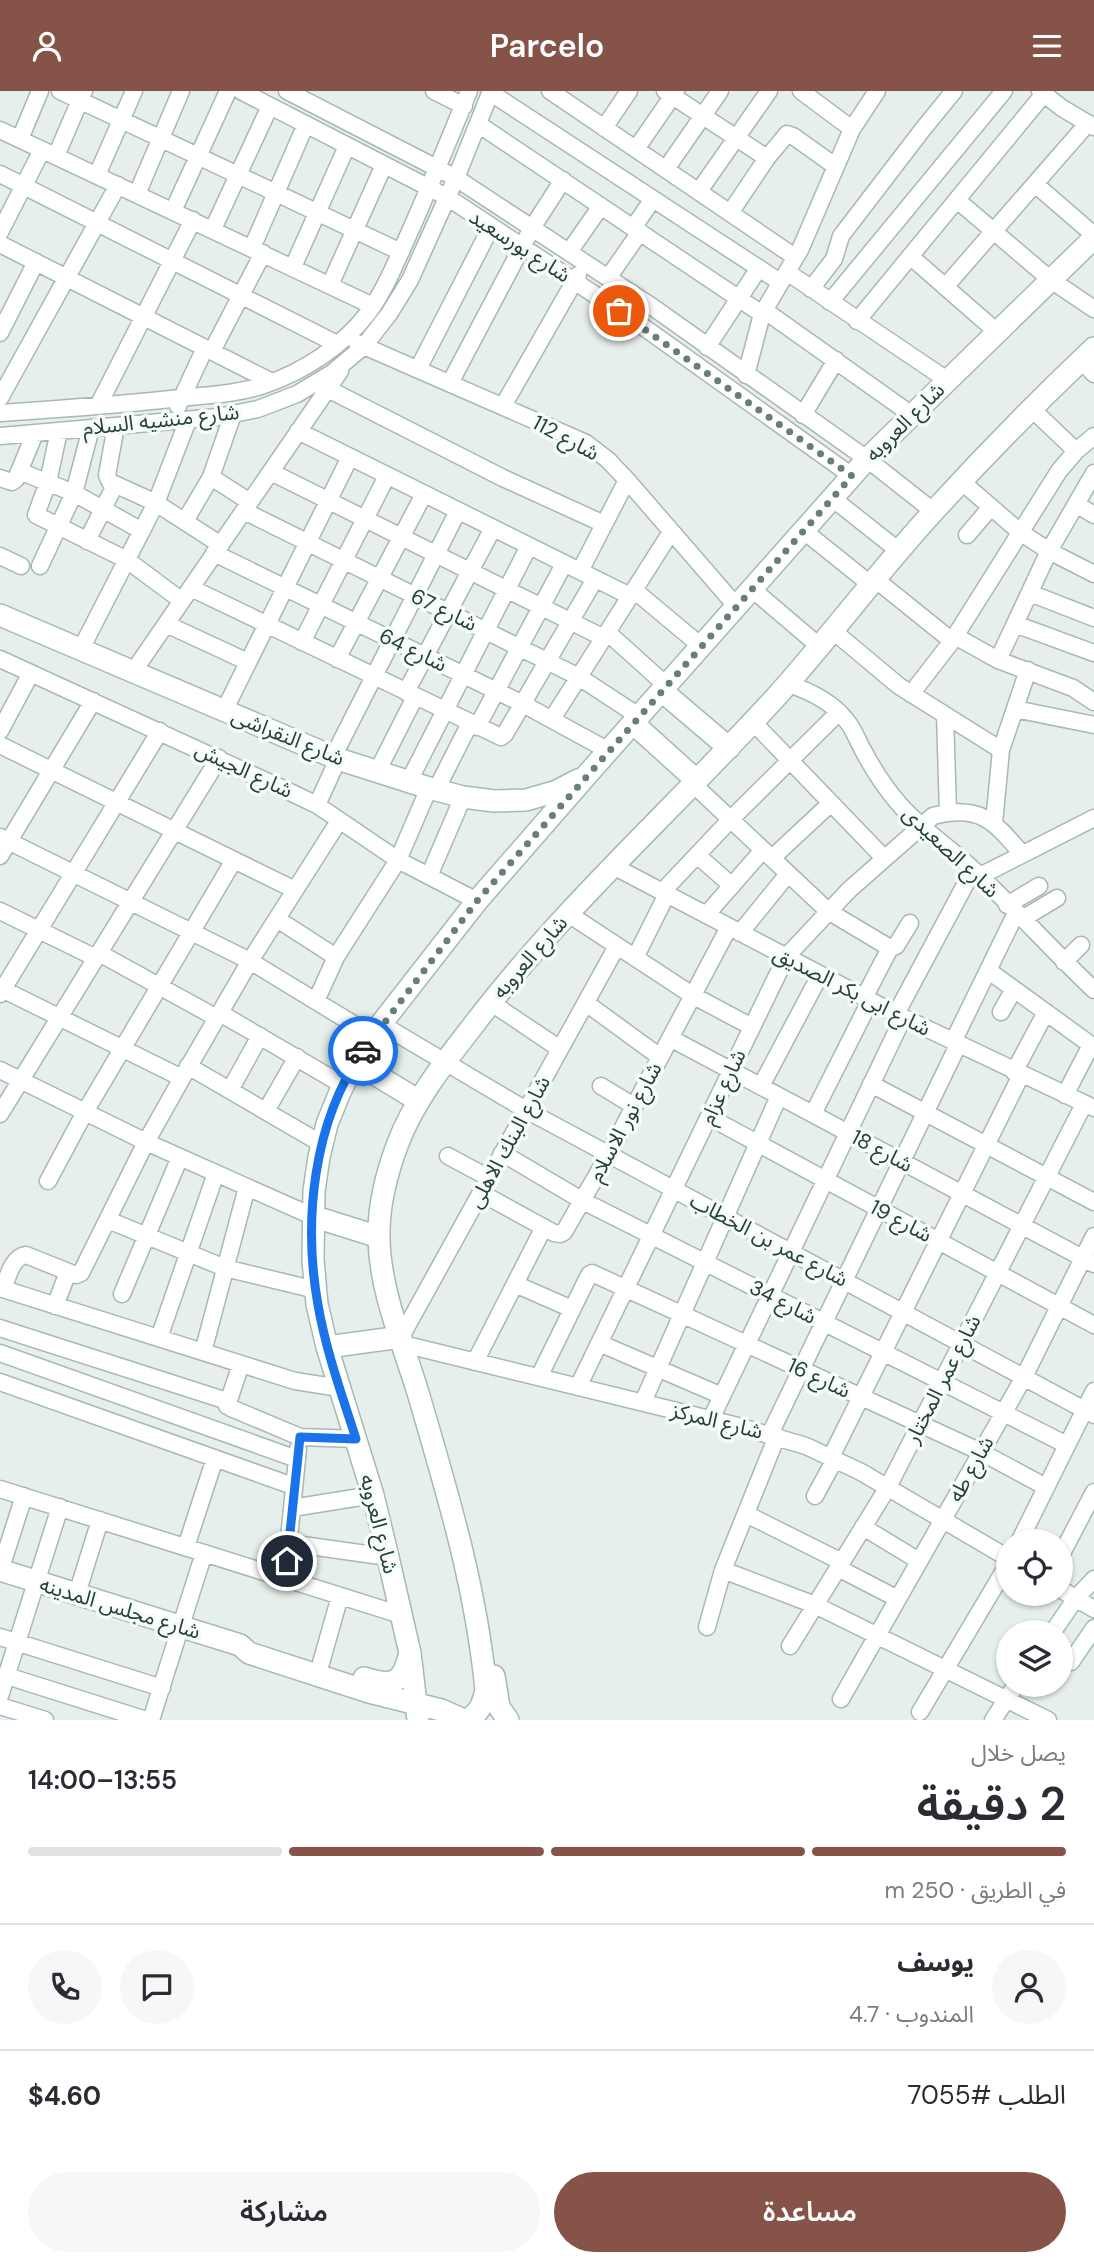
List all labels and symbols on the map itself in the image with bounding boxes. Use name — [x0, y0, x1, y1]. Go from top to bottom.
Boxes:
street label: شارع بورسعيد — [463, 203, 576, 290]
pin — [589, 281, 649, 341]
street label: شارع العروبه — [859, 376, 951, 468]
street label: شارع منشيه السلام — [81, 398, 241, 444]
street label: شارع 112 — [527, 409, 604, 468]
street label: شارع 67 — [406, 582, 482, 639]
street label: شارع 64 — [374, 622, 452, 679]
street label: شارع النقراشى — [227, 702, 349, 773]
street label: شارع الجيش — [190, 735, 297, 806]
street label: شارع الصعيدى — [896, 800, 1005, 905]
street label: شارع العروبه — [486, 910, 575, 1005]
street label: شارع ابى بكر الصديق — [768, 939, 936, 1044]
courier — [328, 1016, 398, 1086]
street label: شارع عزام — [693, 1045, 754, 1130]
street label: شارع نور الاسلام — [582, 1057, 670, 1188]
street label: شارع البنك الاهلى — [461, 1071, 558, 1214]
street label: شارع 18 — [846, 1123, 918, 1180]
street label: شارع عمر بن الخطاب — [685, 1186, 853, 1294]
street label: شارع 19 — [865, 1193, 937, 1250]
street label: شارع 34 — [744, 1273, 821, 1332]
street label: شارع عمر المختار — [898, 1310, 988, 1449]
street label: شارع 16 — [783, 1351, 855, 1406]
street label: شارع المركز — [667, 1396, 766, 1447]
street label: شارع طه — [942, 1431, 1001, 1507]
street label: شارع العروبه — [352, 1471, 405, 1577]
pin — [257, 1531, 317, 1591]
street label: شارع مجلس المدينه — [36, 1570, 204, 1647]

